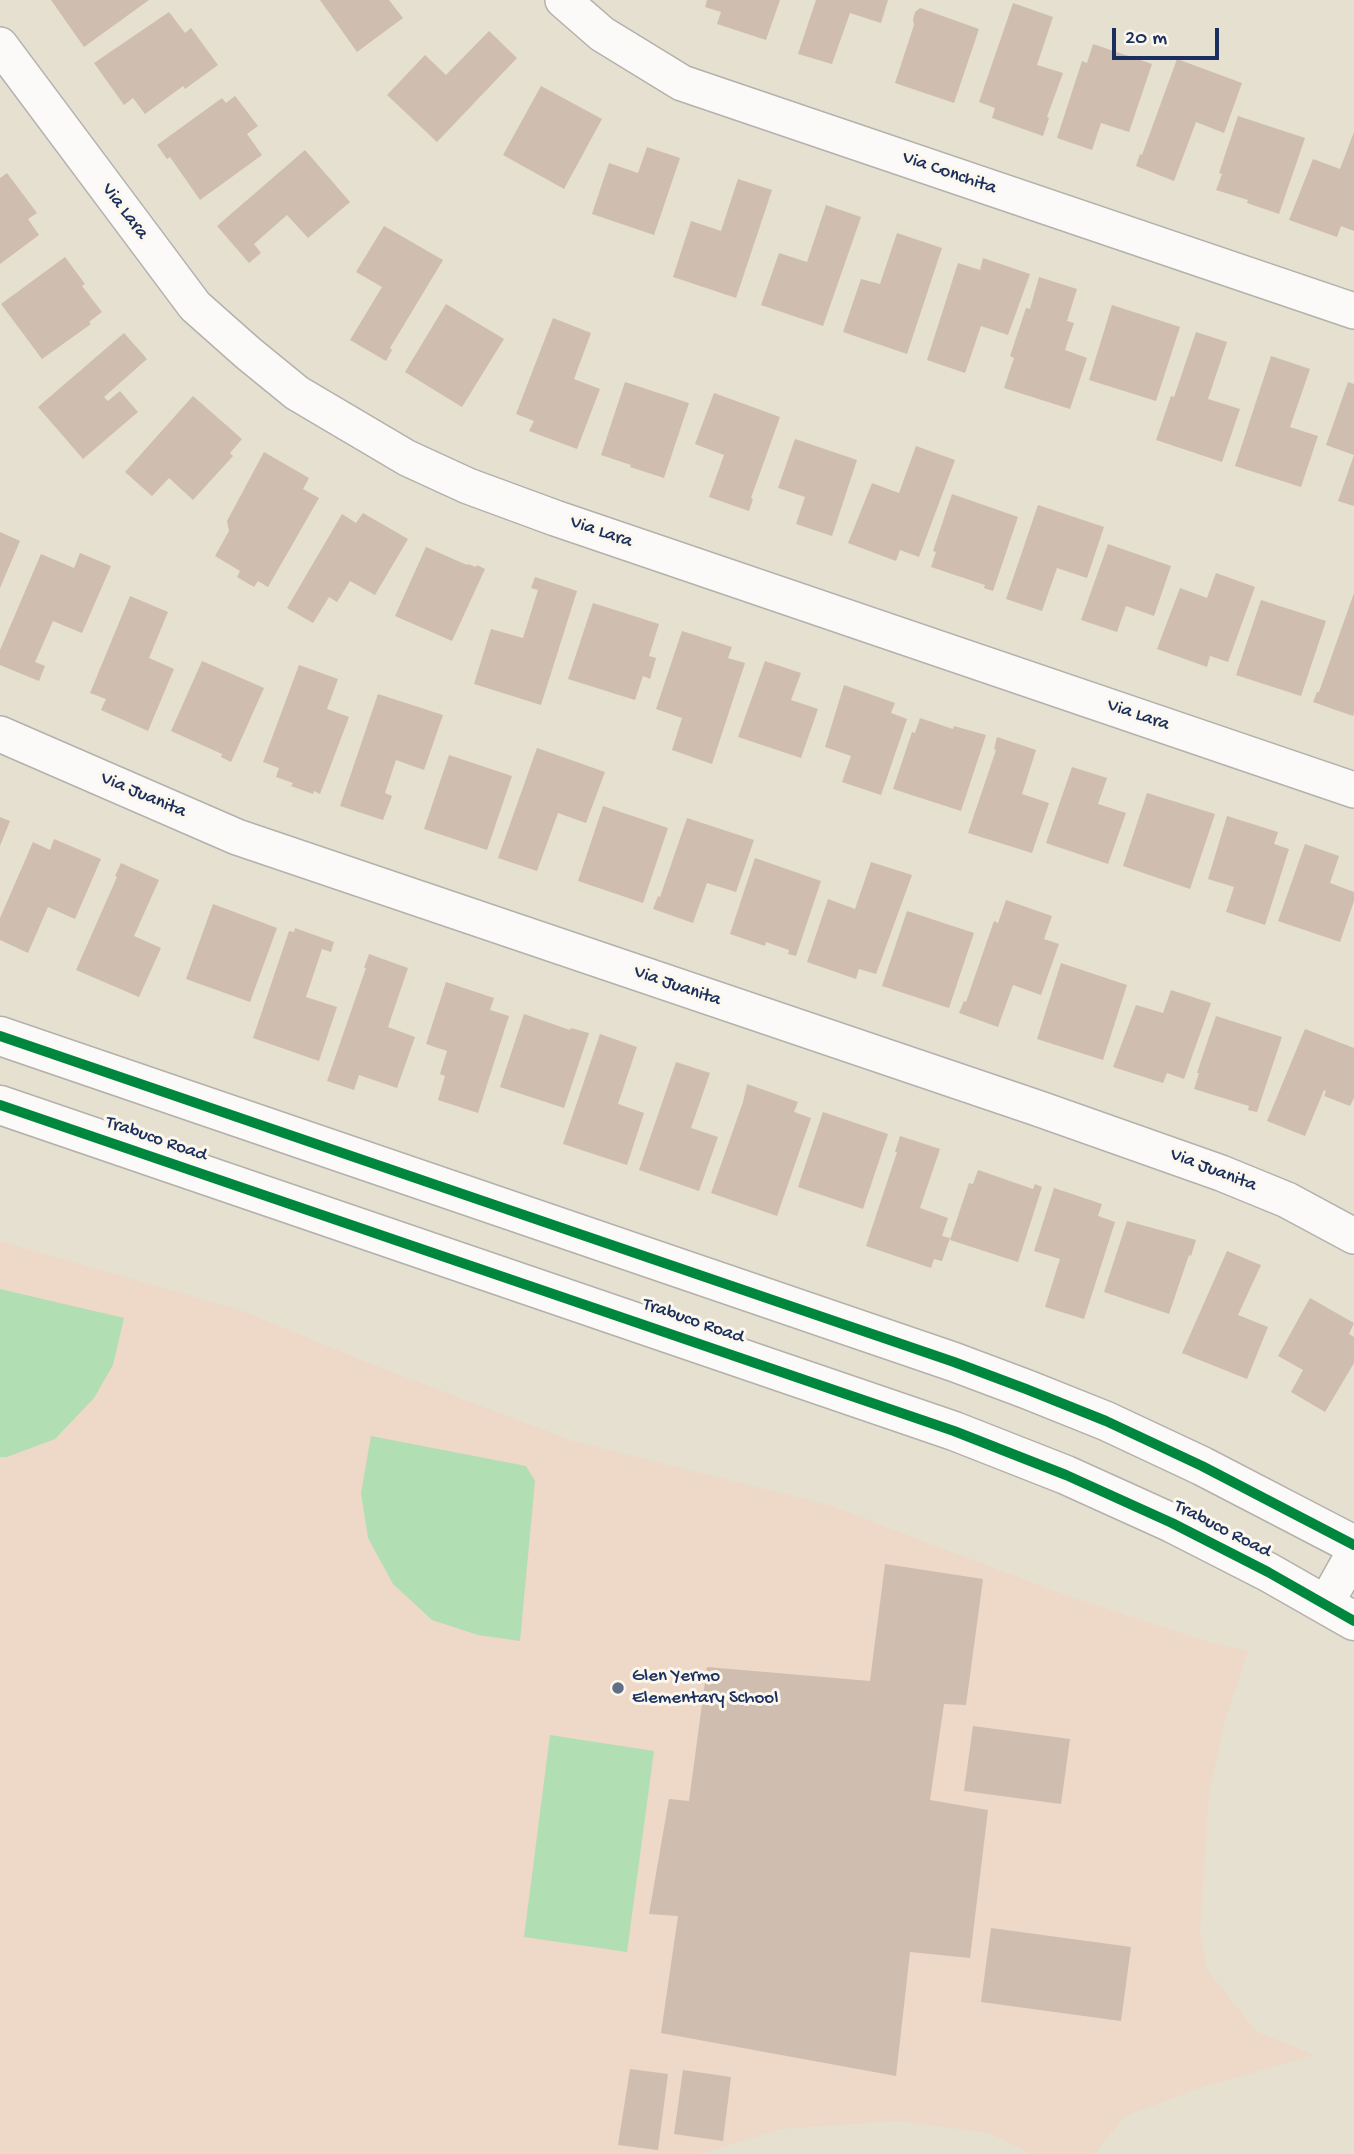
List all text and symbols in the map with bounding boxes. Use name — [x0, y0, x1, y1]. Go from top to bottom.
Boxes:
scale bar — [1116, 14, 1223, 58]
text: 20 m — [1125, 27, 1167, 52]
street label: Via Conchita — [899, 147, 999, 201]
street label: Via Lara — [95, 179, 153, 245]
street label: Via Lara — [567, 512, 635, 554]
street label: Via Lara — [1104, 695, 1172, 737]
street label: Via Juanita — [97, 768, 189, 824]
street label: Via Juanita — [630, 961, 724, 1013]
street label: Trabuco Road — [102, 1112, 210, 1168]
street label: Via Juanita — [1167, 1144, 1259, 1198]
street label: Trabuco Road — [639, 1294, 747, 1350]
street label: Trabuco Road — [1170, 1496, 1274, 1564]
place label: Glen Yermo Elementary School — [632, 1666, 778, 1710]
marker: Glen Yermo Elementary School — [610, 1680, 626, 1696]

